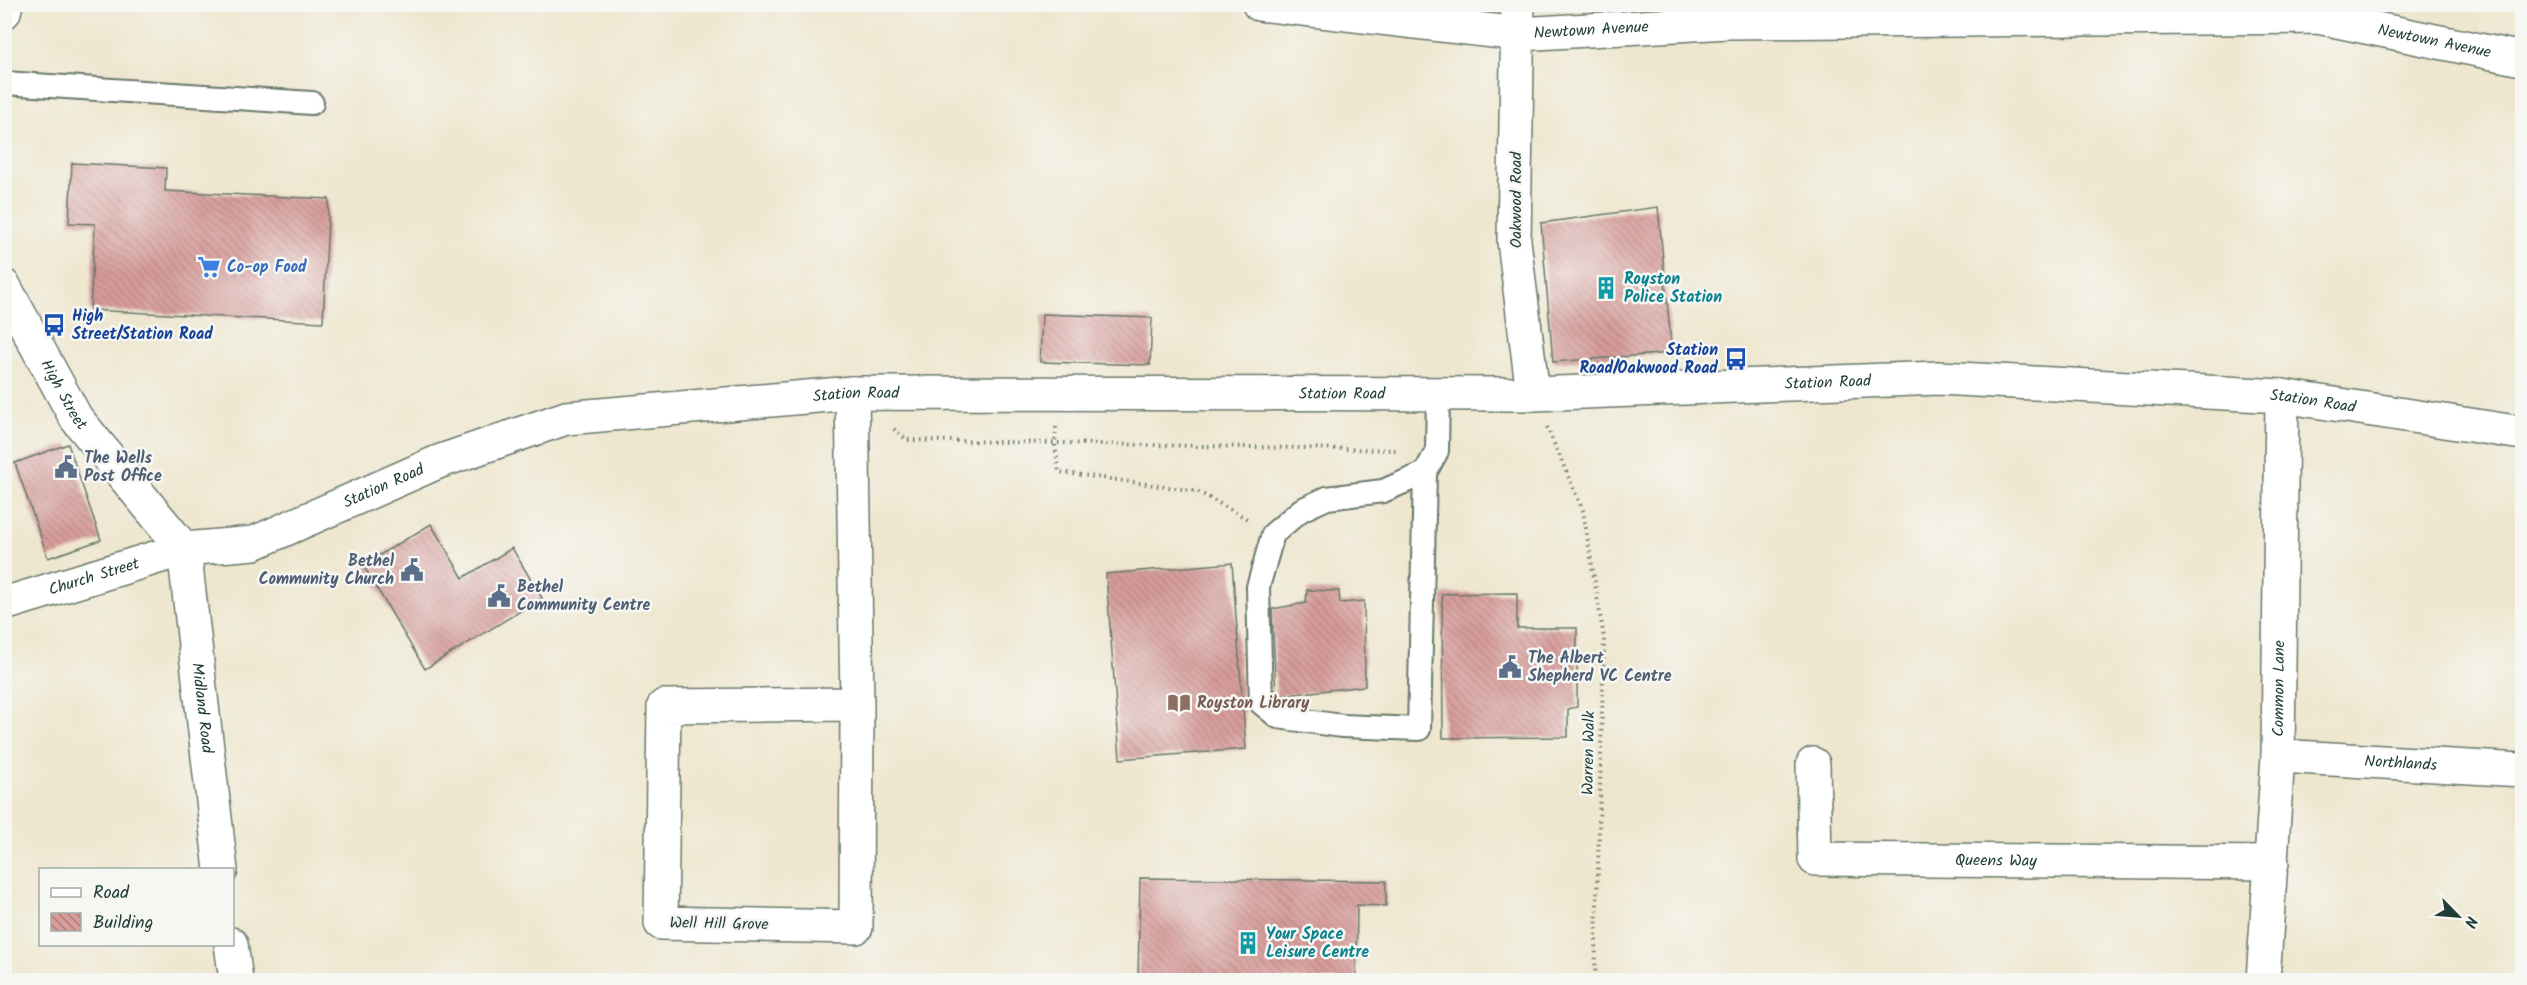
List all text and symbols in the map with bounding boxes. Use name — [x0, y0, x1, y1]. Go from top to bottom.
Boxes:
street label: Newtown Avenue — [1533, 14, 1649, 46]
street label: Newtown Avenue — [2376, 17, 2493, 65]
street label: Oakwood Road — [1504, 151, 1529, 248]
supermarket icon: Co-op Food — [196, 254, 222, 280]
place label: Co-op Food — [227, 255, 307, 280]
place label: Royston Police Station — [1624, 267, 1722, 310]
building icon: Royston Police Station — [1593, 275, 1619, 301]
place label: High Street/Station Road — [72, 304, 213, 347]
bus stop icon: High Street/Station Road — [41, 312, 67, 338]
place label: Station Road/Oakwood Road — [1579, 338, 1718, 381]
bus stop icon: Station Road/Oakwood Road — [1723, 346, 1749, 372]
street label: High Street — [34, 355, 94, 436]
street label: Station Road — [1784, 368, 1873, 397]
street label: Station Road — [812, 381, 900, 409]
street label: Station Road — [1299, 381, 1386, 406]
street label: Station Road — [2269, 383, 2359, 420]
place label: The Wells Post Office — [84, 446, 162, 489]
public building icon: The Wells Post Office — [53, 454, 79, 480]
street label: Station Road — [339, 457, 429, 515]
place label: Bethel Community Church — [259, 549, 395, 592]
street label: Church Street — [45, 551, 143, 602]
public building icon: Bethel Community Church — [399, 557, 425, 583]
place label: Bethel Community Centre — [517, 575, 650, 618]
public building icon: Bethel Community Centre — [486, 583, 512, 609]
street label: Common Lane — [2266, 640, 2292, 737]
place label: The Albert Shepherd VC Centre — [1528, 646, 1672, 689]
public building icon: The Albert Shepherd VC Centre — [1497, 654, 1523, 680]
street label: Midland Road — [185, 661, 220, 756]
library icon: Royston Library — [1166, 690, 1192, 716]
place label: Royston Library — [1197, 691, 1310, 716]
street label: Warren Walk — [1576, 710, 1602, 795]
street label: Northlands — [2364, 748, 2438, 778]
street label: Queens Way — [1955, 848, 2037, 873]
legend — [39, 868, 234, 946]
text: Road — [93, 879, 130, 908]
north arrow — [2428, 886, 2488, 946]
text: Building — [93, 909, 153, 938]
street label: Well Hill Grove — [669, 911, 769, 937]
text: N — [2457, 912, 2484, 932]
place label: Your Space Leisure Centre — [1266, 922, 1369, 965]
building icon: Your Space Leisure Centre — [1235, 930, 1261, 956]

